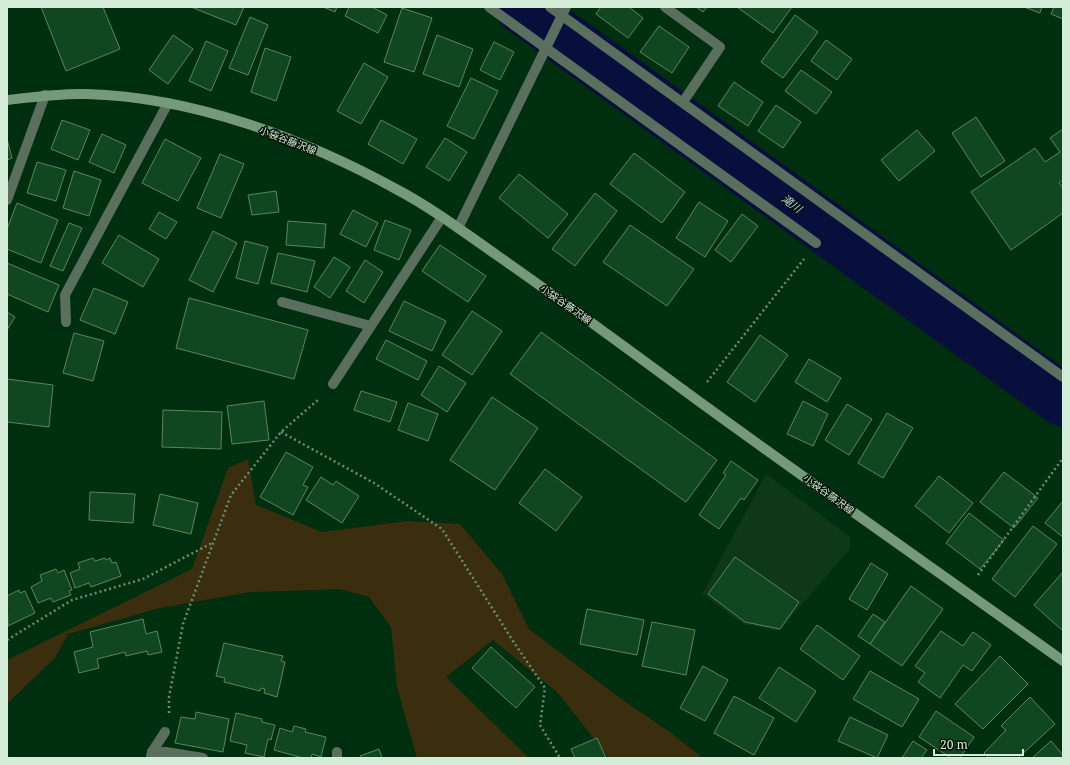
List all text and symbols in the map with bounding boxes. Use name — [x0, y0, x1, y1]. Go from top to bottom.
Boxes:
street label: 小袋谷藤沢線 — [257, 123, 319, 157]
water label: 滝川 — [779, 190, 806, 216]
street label: 小袋谷藤沢線 — [537, 281, 595, 327]
street label: 小袋谷藤沢線 — [801, 471, 857, 517]
scale bar — [934, 731, 1023, 757]
text: 20 m — [940, 736, 968, 753]

